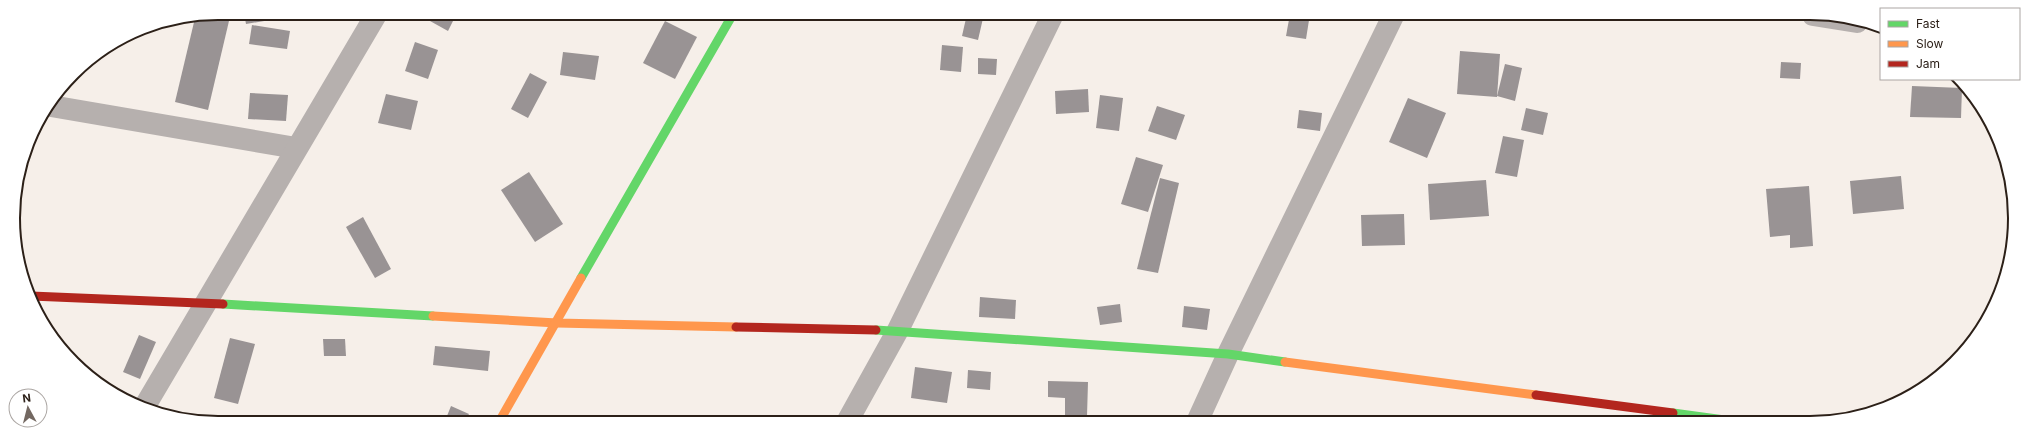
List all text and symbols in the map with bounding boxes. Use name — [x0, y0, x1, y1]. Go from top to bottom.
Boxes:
legend — [1880, 8, 2020, 80]
text: Fast — [1916, 16, 1940, 31]
text: Slow — [1916, 36, 1944, 51]
text: Jam — [1916, 56, 1940, 71]
north arrow — [8, 388, 48, 428]
text: N — [22, 391, 32, 406]

